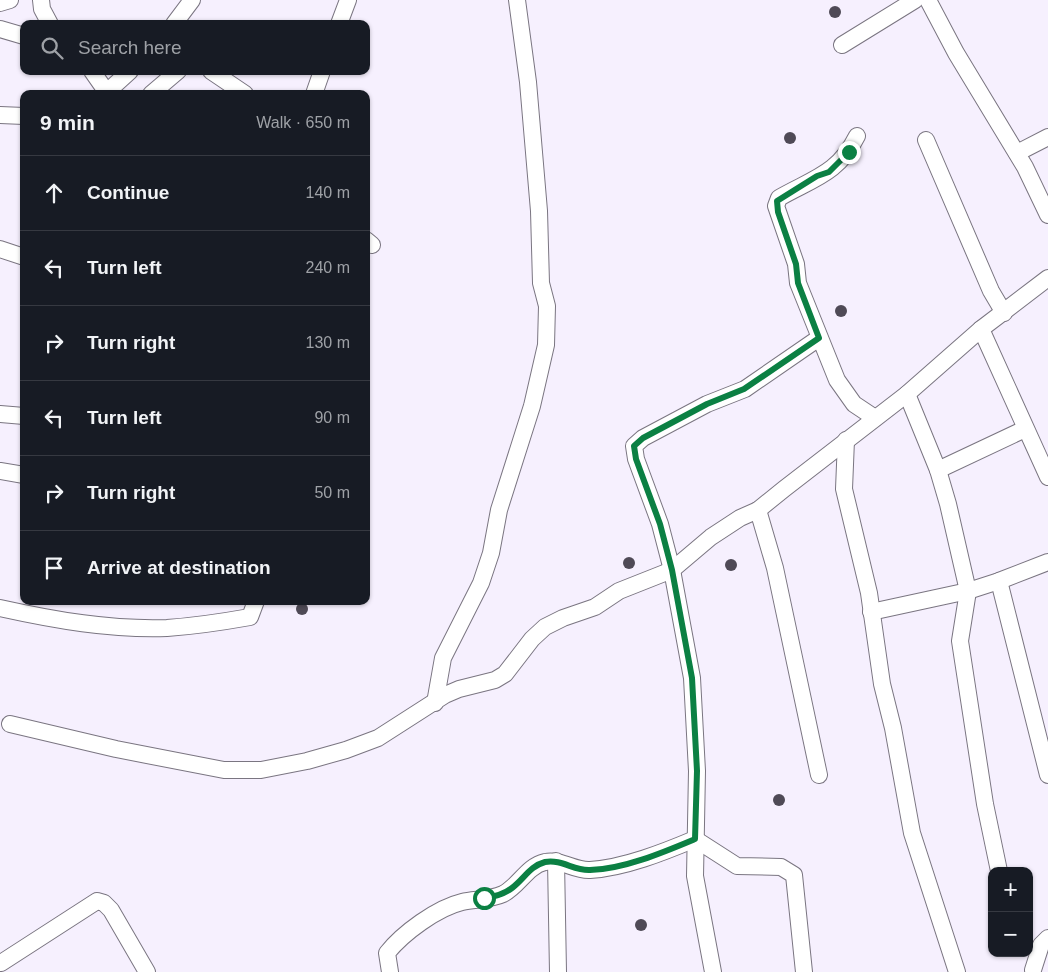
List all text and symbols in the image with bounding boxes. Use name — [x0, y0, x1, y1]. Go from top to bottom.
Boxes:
search box — [20, 20, 370, 75]
icon: search — [38, 34, 66, 62]
text: Search here — [78, 37, 182, 58]
text: 9 min — [40, 111, 95, 134]
text: Walk · 650 m — [256, 114, 350, 131]
route end — [838, 141, 861, 164]
icon: ahead — [40, 179, 68, 207]
text: Continue — [87, 182, 169, 203]
text: 140 m — [306, 184, 350, 201]
icon: left — [40, 254, 68, 282]
text: Turn left — [87, 257, 162, 278]
text: 240 m — [306, 259, 350, 276]
icon: right — [40, 329, 68, 357]
text: Turn right — [87, 332, 175, 353]
text: 130 m — [306, 334, 350, 351]
icon: left — [40, 404, 68, 432]
text: Turn left — [87, 407, 162, 428]
text: 90 m — [314, 409, 350, 426]
icon: right — [40, 479, 68, 507]
text: Turn right — [87, 482, 175, 503]
text: 50 m — [314, 484, 350, 501]
icon: arrive — [40, 554, 68, 582]
text: Arrive at destination — [87, 557, 271, 578]
map controls — [988, 867, 1033, 957]
button: + — [988, 867, 1033, 912]
route start — [473, 887, 496, 910]
button: − — [988, 912, 1033, 957]

